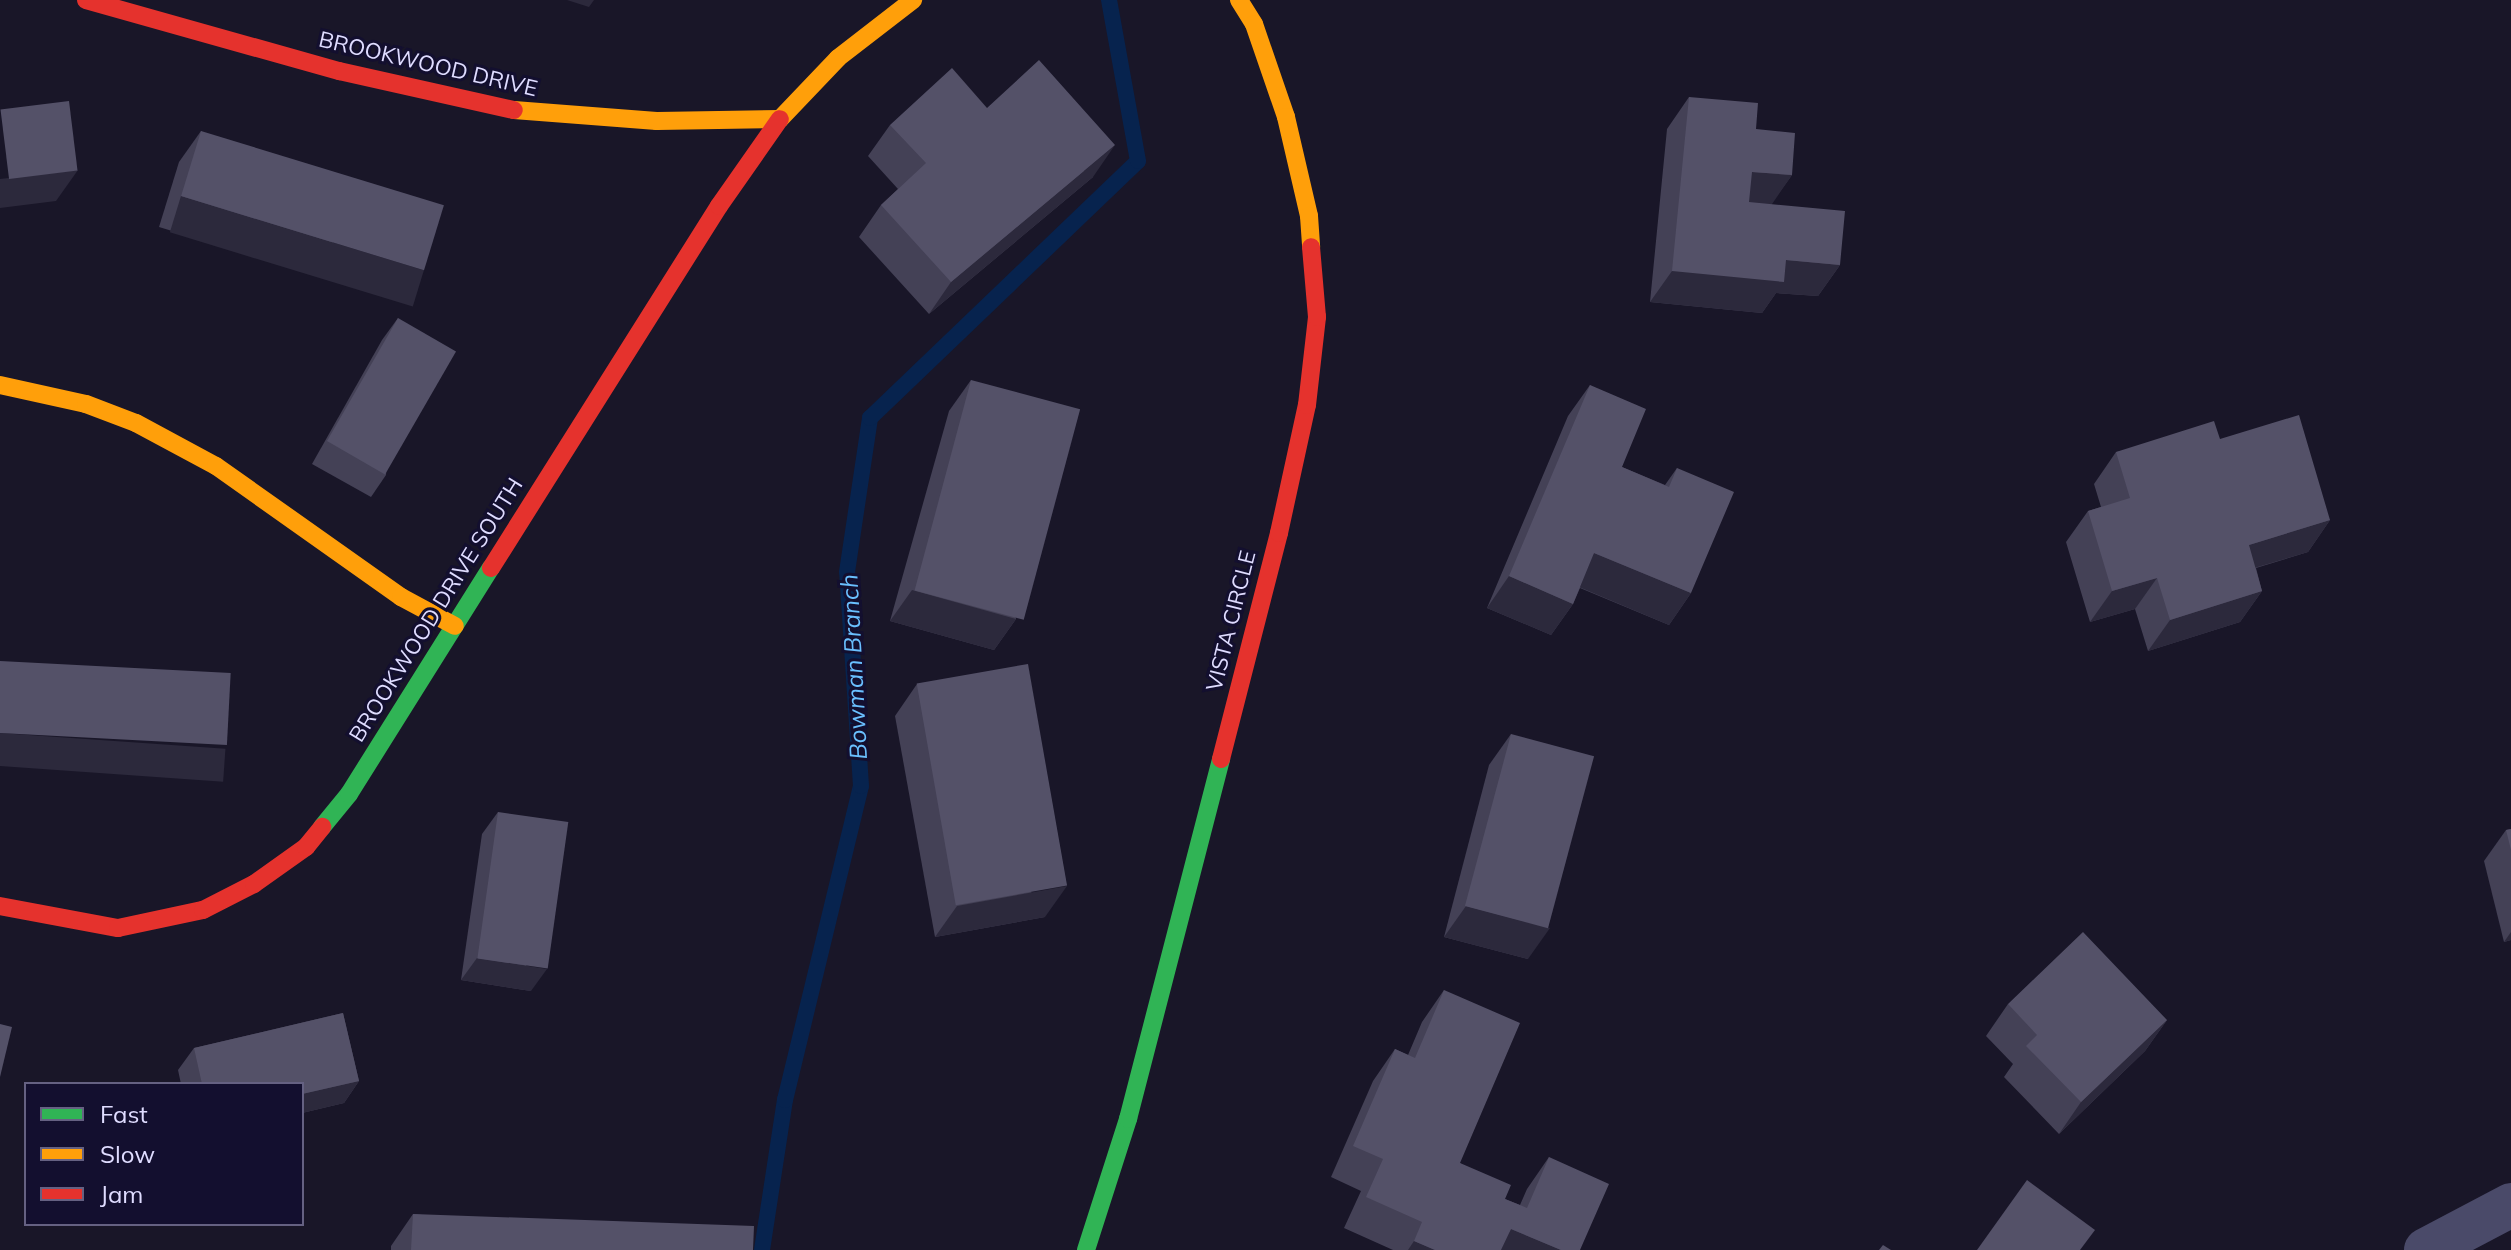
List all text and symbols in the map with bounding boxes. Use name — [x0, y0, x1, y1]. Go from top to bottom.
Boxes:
street label: BROOKWOOD DRIVE — [316, 26, 540, 102]
street label: BROOKWOOD DRIVE SOUTH — [344, 473, 528, 747]
street label: VISTA CIRCLE — [1201, 548, 1261, 694]
water label: Bowman Branch — [835, 573, 873, 761]
legend — [24, 1082, 304, 1226]
text: Fast — [100, 1099, 148, 1129]
text: Slow — [100, 1139, 155, 1169]
text: Jam — [100, 1179, 143, 1209]

